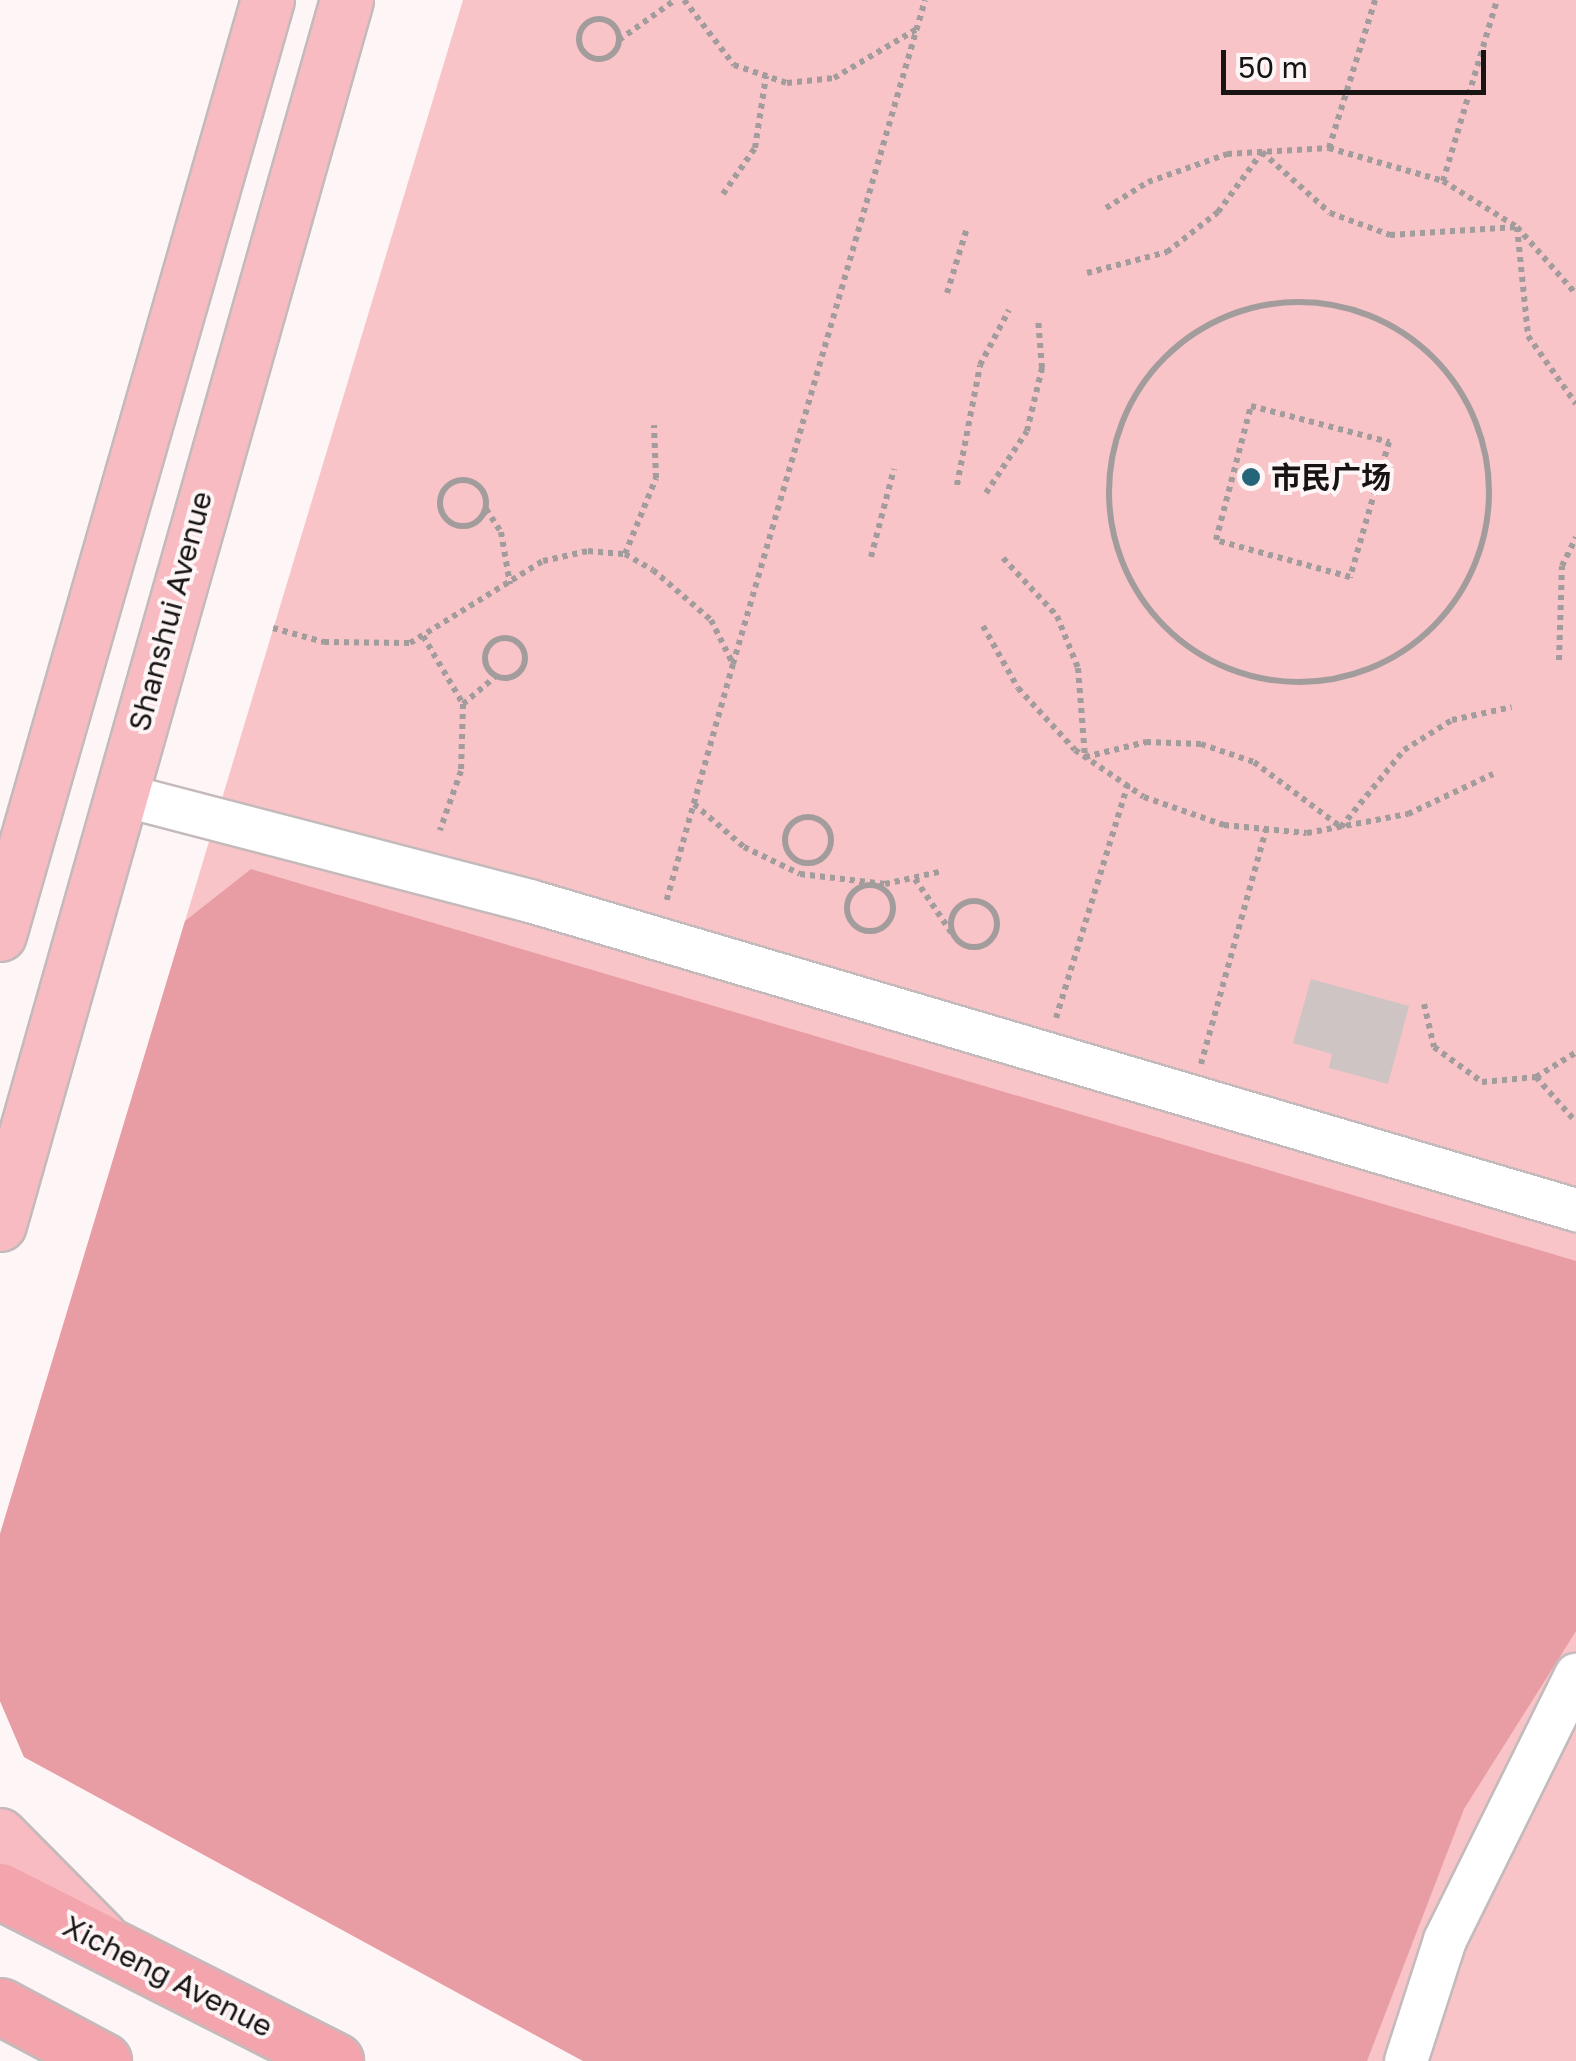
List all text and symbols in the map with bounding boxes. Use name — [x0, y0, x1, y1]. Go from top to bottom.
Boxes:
scale bar — [1226, 30, 1491, 92]
text: 50 m — [1238, 49, 1308, 85]
place label: 市民广场 — [1271, 459, 1391, 495]
marker: 市民广场 — [1240, 466, 1262, 488]
street label: Shanshui Avenue — [121, 487, 219, 735]
street label: Xicheng Avenue — [57, 1908, 279, 2044]

